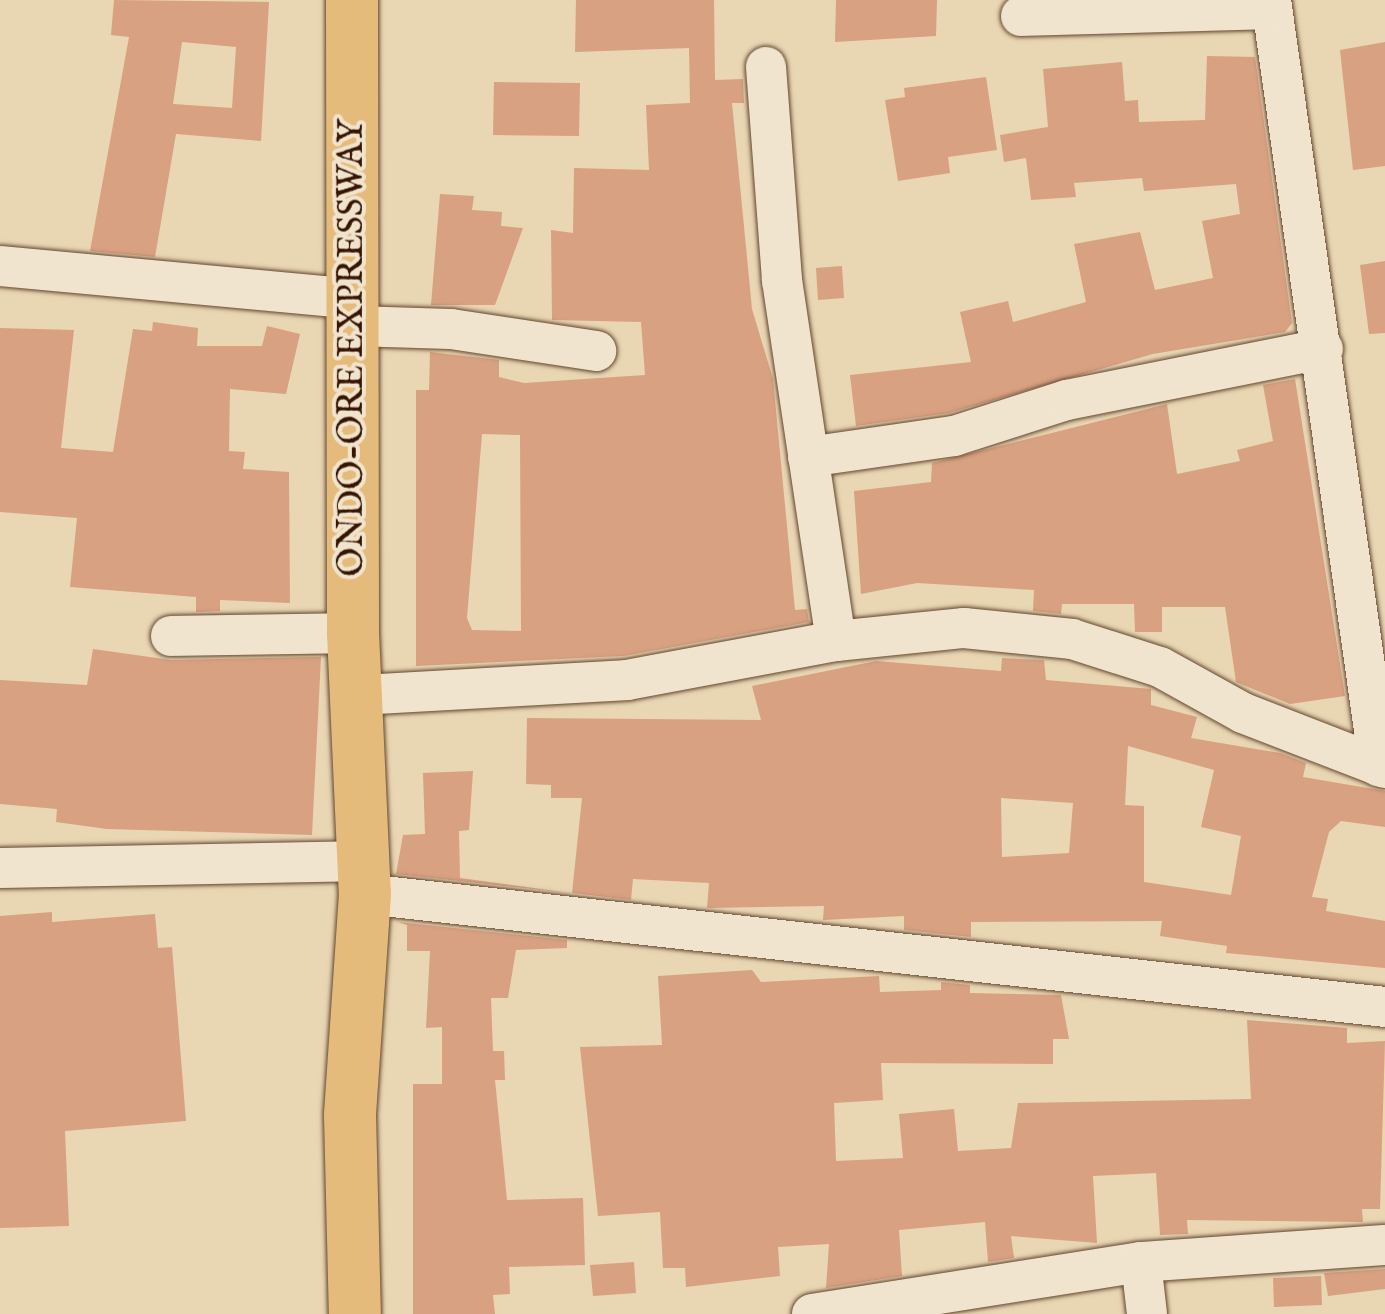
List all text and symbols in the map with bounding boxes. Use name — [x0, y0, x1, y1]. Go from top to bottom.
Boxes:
street label: ONDO-ORE EXPRESSWAY — [332, 119, 374, 577]

